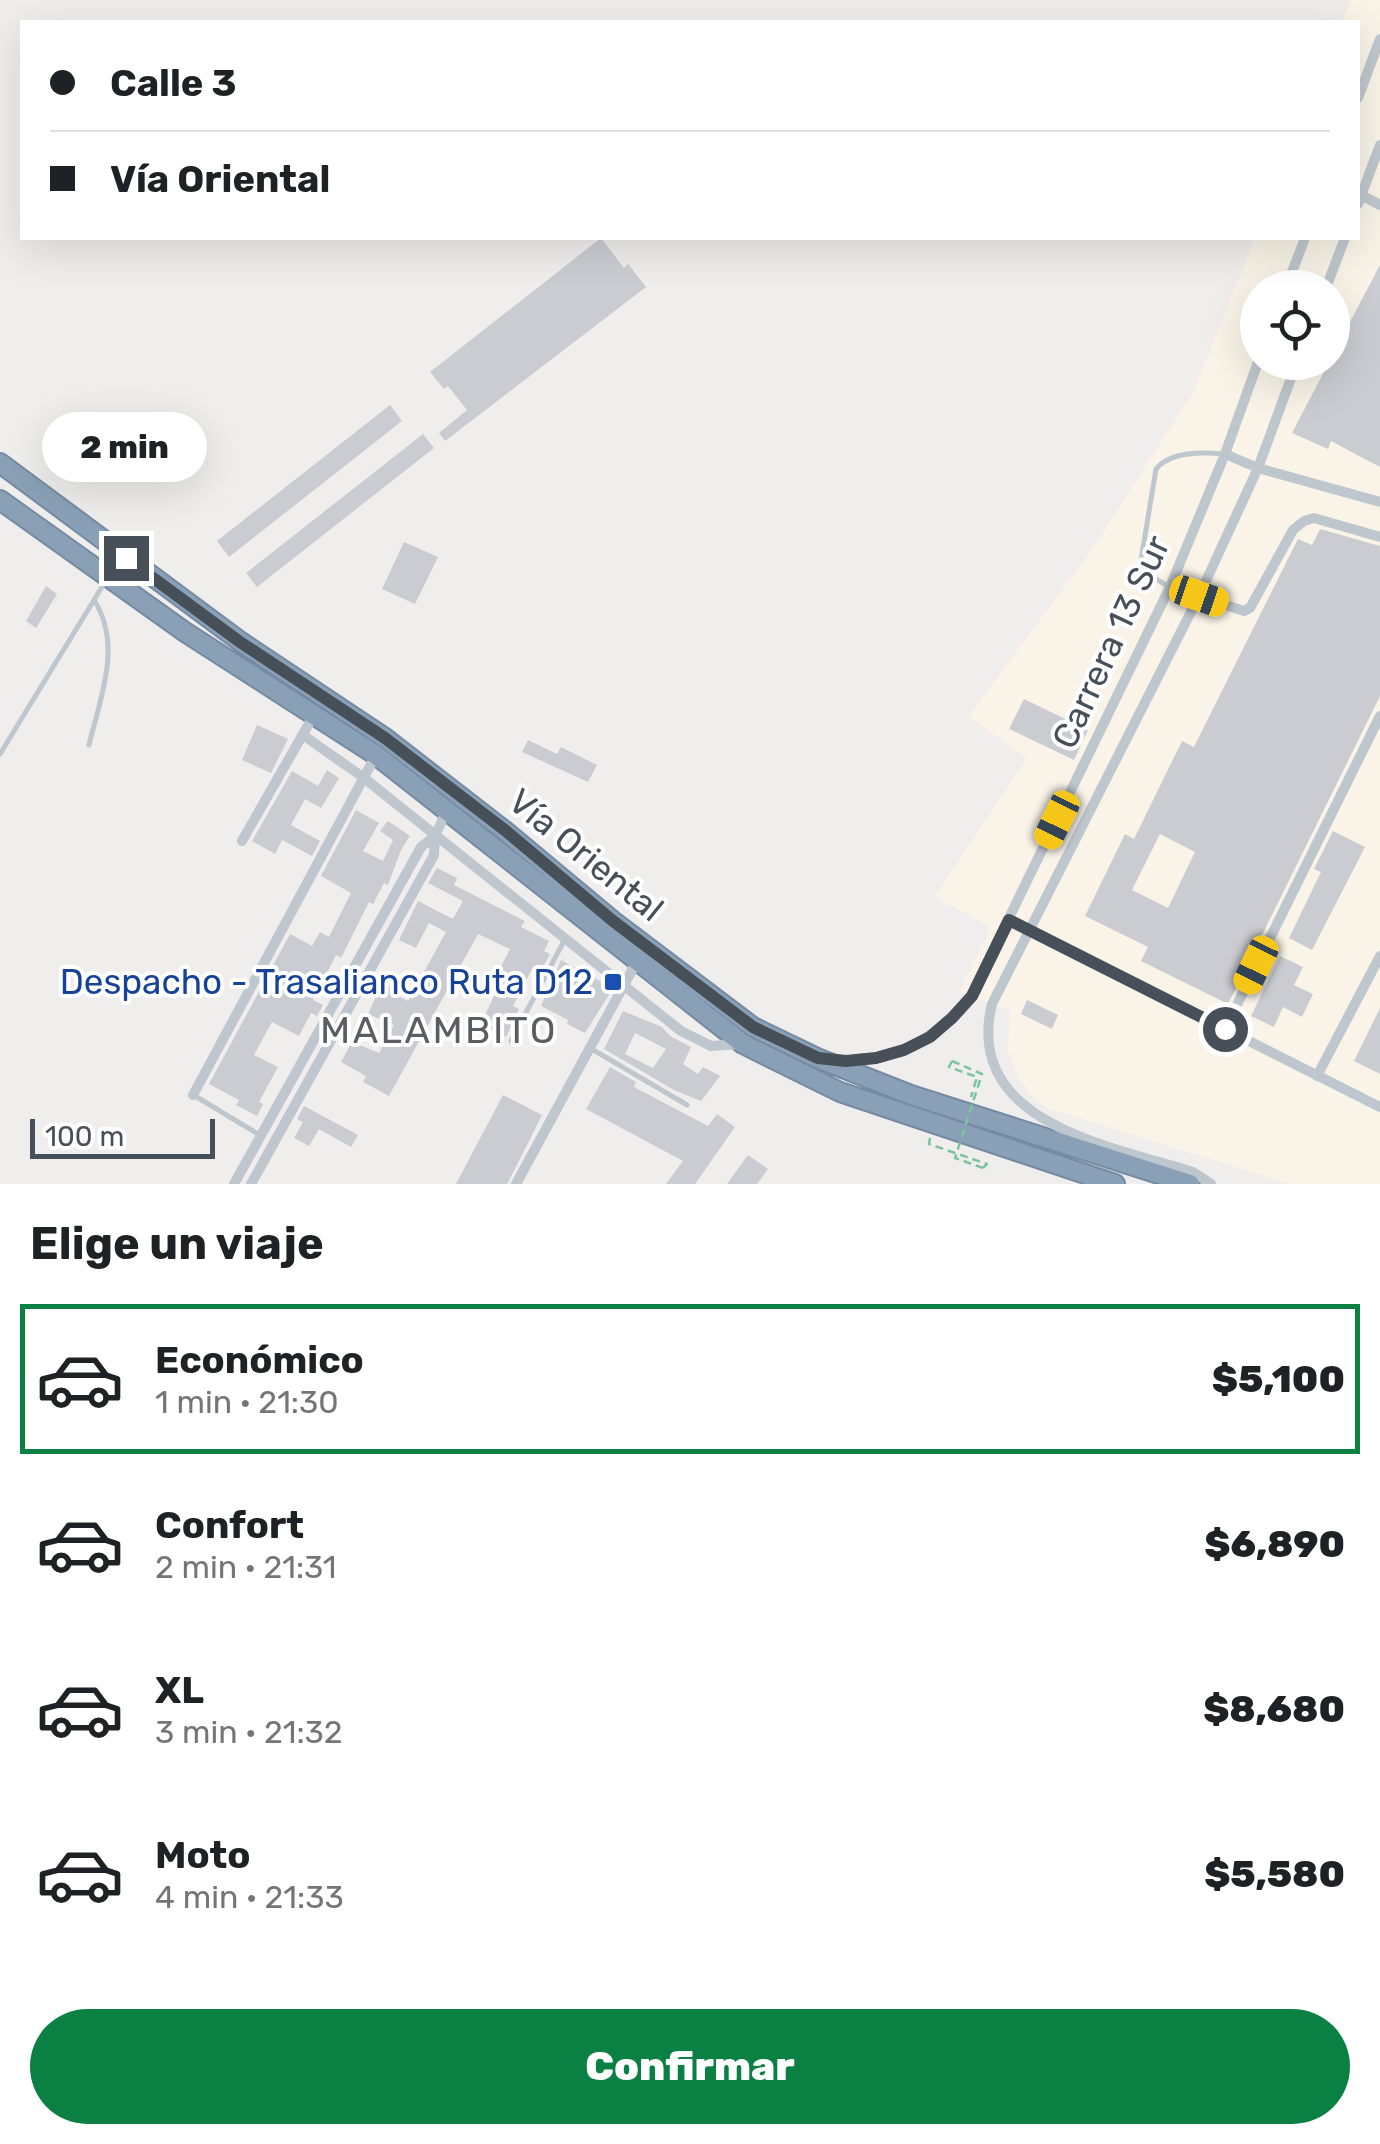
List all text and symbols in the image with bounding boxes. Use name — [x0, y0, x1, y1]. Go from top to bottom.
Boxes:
text: Calle 3 — [110, 60, 237, 106]
text: Vía Oriental — [110, 156, 330, 202]
map controls — [1240, 270, 1350, 380]
button: locate — [1240, 270, 1350, 380]
callout: 2 min — [44, 413, 208, 483]
text: 2 min — [80, 428, 169, 466]
street label: Carrera 13 Sur — [1043, 529, 1179, 755]
route end — [104, 536, 149, 581]
car — [1166, 572, 1232, 620]
street label: Vía Oriental — [500, 780, 672, 930]
car — [1030, 786, 1084, 854]
car — [1229, 931, 1283, 999]
place label: Despacho - Trasalianco Ruta D12 — [60, 961, 593, 1003]
marker: Despacho - Trasalianco Ruta D12 — [602, 971, 624, 993]
district label: MALAMBITO — [320, 1007, 558, 1053]
route start — [1203, 1007, 1248, 1052]
scale bar — [30, 1114, 215, 1158]
text: 100 m — [45, 1120, 124, 1153]
text: Elige un viaje — [30, 1217, 324, 1270]
icon: car — [35, 1334, 125, 1424]
text: Económico — [155, 1337, 364, 1383]
text: $5,100 — [1212, 1356, 1345, 1402]
text: 1 min · 21:30 — [155, 1383, 339, 1421]
icon: car — [35, 1499, 125, 1589]
text: Confort — [155, 1502, 304, 1548]
text: $6,890 — [1204, 1521, 1345, 1567]
text: 2 min · 21:31 — [155, 1548, 336, 1586]
icon: car — [35, 1664, 125, 1754]
text: XL — [155, 1667, 204, 1713]
text: $8,680 — [1203, 1686, 1345, 1732]
text: 3 min · 21:32 — [155, 1713, 343, 1751]
icon: car — [35, 1829, 125, 1919]
text: Moto — [155, 1832, 251, 1878]
text: $5,580 — [1204, 1851, 1345, 1897]
text: 4 min · 21:33 — [155, 1878, 344, 1916]
button: Confirmar — [30, 2009, 1350, 2124]

